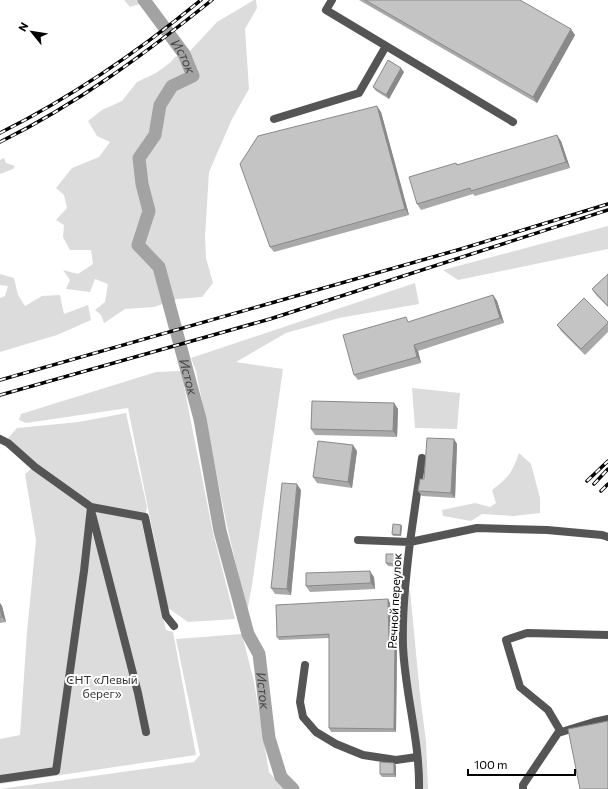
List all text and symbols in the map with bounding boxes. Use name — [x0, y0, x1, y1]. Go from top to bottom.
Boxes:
north arrow — [12, 12, 52, 52]
text: N — [15, 20, 31, 34]
water label: Исток — [168, 36, 199, 77]
water label: Исток — [176, 357, 201, 398]
street label: Речной переулок — [385, 552, 404, 649]
water label: Исток — [253, 671, 274, 711]
park label: СНТ «Левый берег» — [66, 672, 138, 700]
scale bar — [468, 751, 575, 777]
text: 100 m — [474, 757, 508, 771]

